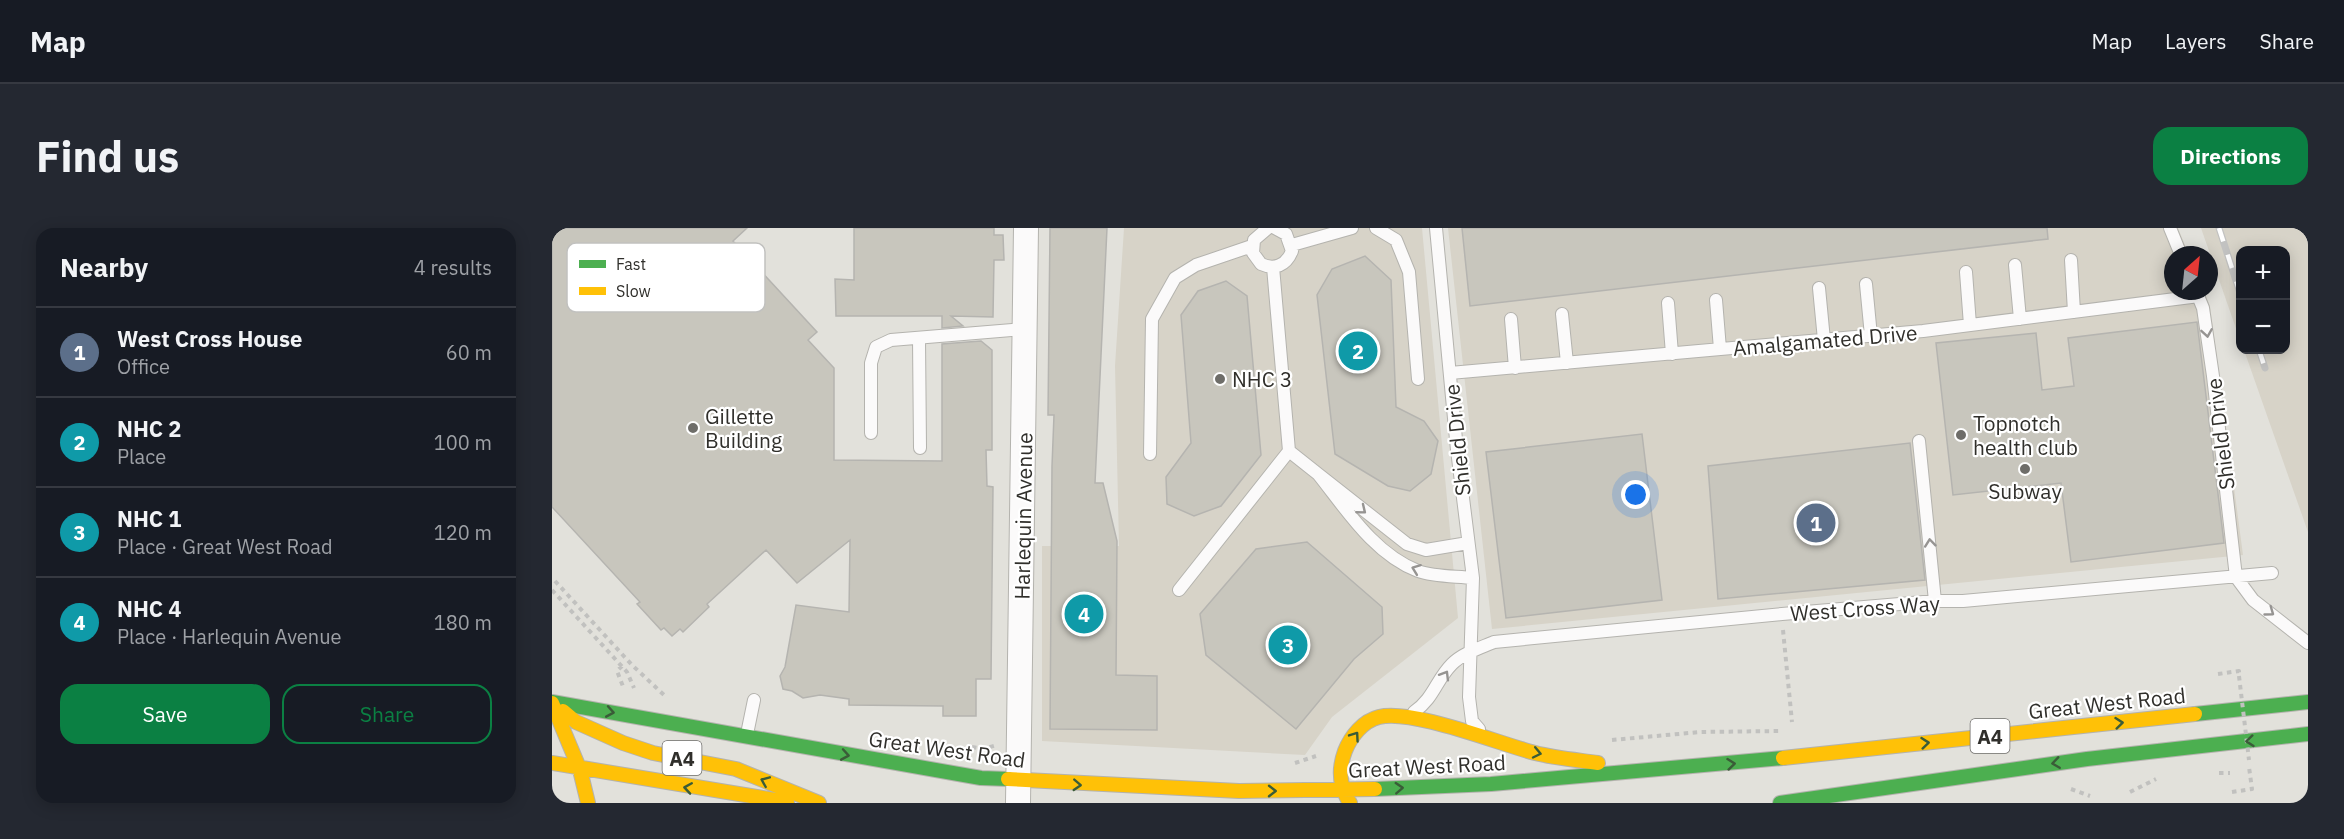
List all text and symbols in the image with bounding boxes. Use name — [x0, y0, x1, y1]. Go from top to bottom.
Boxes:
text: Map — [30, 23, 86, 60]
text: Map — [2092, 27, 2132, 55]
text: Layers — [2165, 27, 2227, 55]
text: Share — [2260, 27, 2314, 55]
button: Directions — [2153, 127, 2308, 185]
text: Find us — [36, 129, 179, 184]
legend — [567, 243, 765, 312]
north arrow — [2164, 246, 2218, 300]
map controls — [2236, 246, 2290, 354]
button: + — [2236, 246, 2290, 300]
text: Nearby — [60, 250, 148, 284]
text: 4 results — [414, 254, 492, 281]
text: Fast — [616, 254, 646, 274]
text: Slow — [616, 281, 651, 301]
button: − — [2236, 300, 2290, 354]
street label: Amalgamated Drive — [1732, 318, 1918, 362]
text: West Cross House — [117, 324, 302, 353]
pin: 2 — [1338, 328, 1378, 374]
one-way arrow — [2200, 329, 2212, 338]
text: 1 — [74, 339, 86, 366]
text: 60 m — [446, 339, 492, 366]
text: Office — [117, 353, 170, 380]
place label: NHC 3 — [1232, 365, 1292, 393]
marker: NHC 3 — [1213, 372, 1227, 386]
street label: Shield Drive — [2199, 376, 2241, 492]
street label: Shield Drive — [1437, 383, 1477, 497]
place label: Gillette Building — [705, 402, 782, 454]
place label: Topnotch health club — [1973, 409, 2078, 461]
text: NHC 2 — [117, 414, 182, 443]
marker: Gillette Building — [686, 421, 700, 435]
marker: Topnotch health club — [1954, 428, 1968, 442]
text: 2 — [74, 429, 86, 456]
text: 100 m — [434, 429, 492, 456]
street label: Harlequin Avenue — [1008, 432, 1038, 600]
text: Place — [117, 443, 166, 470]
marker: Subway — [2018, 462, 2032, 476]
place label: Subway — [1988, 477, 2062, 505]
your location — [1621, 480, 1650, 509]
pin: 1 — [1796, 500, 1836, 546]
one-way arrow — [1355, 502, 1366, 513]
text: NHC 1 — [117, 504, 182, 533]
text: 3 — [74, 519, 86, 546]
text: 120 m — [434, 519, 492, 546]
text: Place · Great West Road — [117, 533, 332, 560]
one-way arrow — [1924, 538, 1937, 547]
one-way arrow — [1411, 563, 1422, 576]
street label: West Cross Way — [1789, 589, 1941, 627]
pin: 4 — [1064, 592, 1104, 636]
text: NHC 4 — [117, 594, 182, 623]
one-way arrow — [2263, 605, 2274, 616]
text: 4 — [74, 609, 86, 636]
text: 180 m — [434, 609, 492, 636]
pin: 3 — [1268, 622, 1308, 668]
text: Place · Harlequin Avenue — [117, 623, 342, 650]
one-way arrow — [1437, 671, 1449, 681]
street label: Great West Road — [2027, 681, 2187, 725]
button: Save — [60, 684, 270, 744]
button: Share — [282, 684, 492, 744]
one-way arrow — [604, 705, 614, 718]
one-way arrow — [2114, 717, 2123, 729]
road number: A4 — [1970, 719, 2010, 753]
street label: Great West Road — [867, 724, 1027, 774]
one-way arrow — [1348, 731, 1359, 742]
one-way arrow — [2245, 734, 2254, 747]
one-way arrow — [1920, 737, 1930, 750]
road number: A4 — [662, 741, 702, 775]
one-way arrow — [1532, 746, 1542, 759]
one-way arrow — [841, 748, 850, 760]
street label: Great West Road — [1347, 748, 1507, 784]
one-way arrow — [2052, 756, 2061, 768]
one-way arrow — [1727, 758, 1736, 771]
one-way arrow — [760, 776, 771, 788]
one-way arrow — [1073, 778, 1082, 791]
one-way arrow — [684, 782, 694, 795]
one-way arrow — [1395, 782, 1404, 795]
one-way arrow — [1267, 785, 1276, 797]

